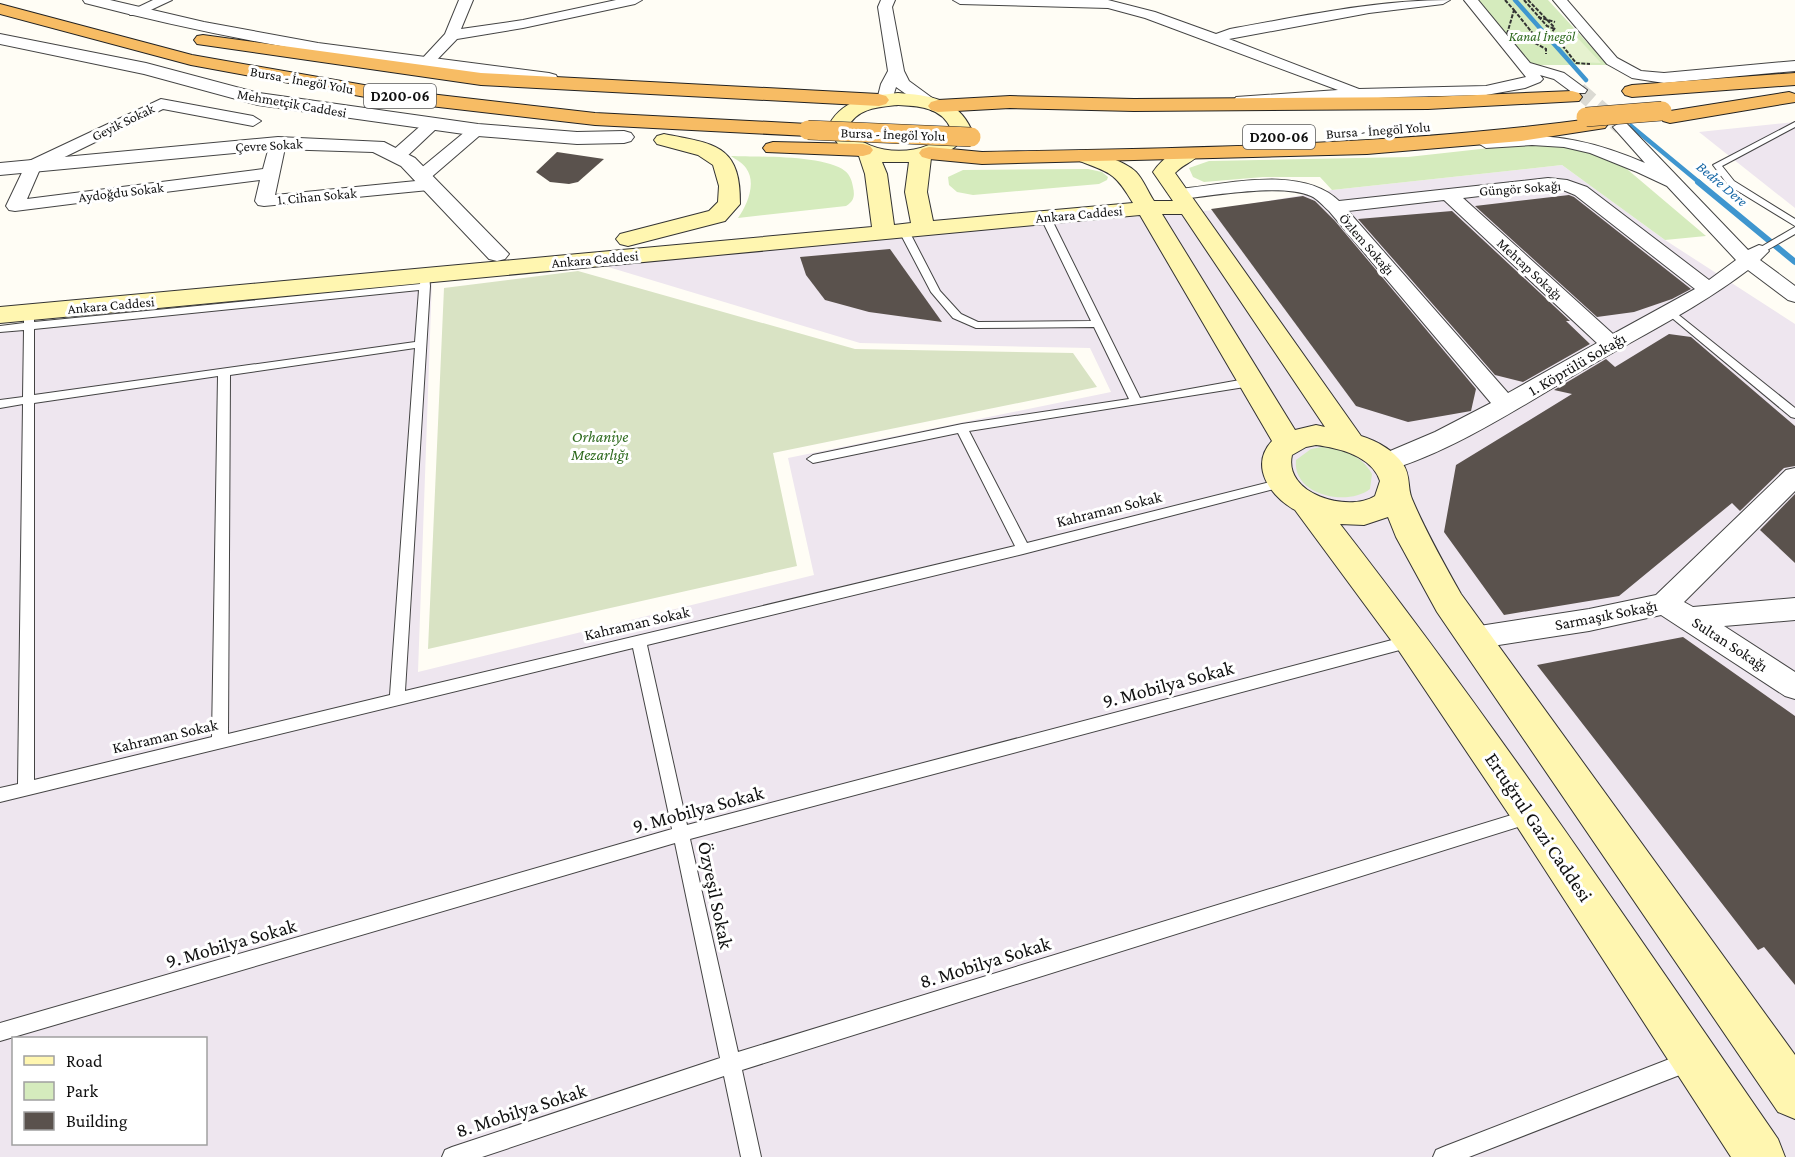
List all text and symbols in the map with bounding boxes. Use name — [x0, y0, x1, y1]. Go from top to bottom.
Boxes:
park label: Kanal İnegöl — [1509, 28, 1576, 44]
street label: Bursa - İnegöl Yolu — [249, 63, 355, 97]
road number: D200-06 — [364, 84, 436, 108]
street label: Mehmetçik Caddesi — [236, 86, 348, 121]
street label: Geyik Sokak — [89, 100, 157, 144]
street label: Bursa - İnegöl Yolu — [1325, 118, 1431, 142]
street label: Bursa - İnegöl Yolu — [840, 124, 946, 144]
road number: D200-06 — [1243, 125, 1315, 149]
street label: Çevre Sokak — [235, 135, 303, 155]
water label: Bedre Dere — [1694, 158, 1751, 210]
street label: Güngör Sokağı — [1479, 177, 1562, 199]
street label: Aydoğdu Sokak — [77, 179, 165, 205]
street label: 1. Cihan Sokak — [277, 185, 358, 207]
street label: Ankara Caddesi — [1035, 202, 1123, 226]
street label: Özlem Sokağı — [1336, 210, 1398, 278]
street label: Mehtap Sokağı — [1494, 235, 1566, 303]
street label: Ankara Caddesi — [551, 247, 639, 271]
street label: Ankara Caddesi — [67, 293, 155, 317]
street label: 1. Köprülü Sokağı — [1525, 329, 1629, 400]
park label: Orhaniye Mezarlığı — [570, 428, 629, 464]
street label: Kahraman Sokak — [1055, 488, 1164, 530]
street label: Sarmaşık Sokağı — [1553, 597, 1659, 634]
street label: Kahraman Sokak — [583, 603, 692, 643]
street label: Sultan Sokağı — [1688, 613, 1771, 676]
street label: 9. Mobilya Sokak — [1100, 656, 1237, 713]
street label: Kahraman Sokak — [111, 716, 220, 756]
street label: Ertuğrul Gazi Caddesi — [1480, 748, 1597, 906]
street label: 9. Mobilya Sokak — [630, 781, 767, 838]
street label: Özyeşil Sokak — [693, 839, 738, 951]
street label: 9. Mobilya Sokak — [163, 914, 300, 973]
street label: 8. Mobilya Sokak — [917, 931, 1054, 993]
legend — [12, 1037, 207, 1145]
text: Road — [66, 1051, 103, 1071]
street label: 8. Mobilya Sokak — [453, 1078, 590, 1142]
text: Park — [66, 1081, 98, 1101]
text: Building — [66, 1111, 128, 1131]

